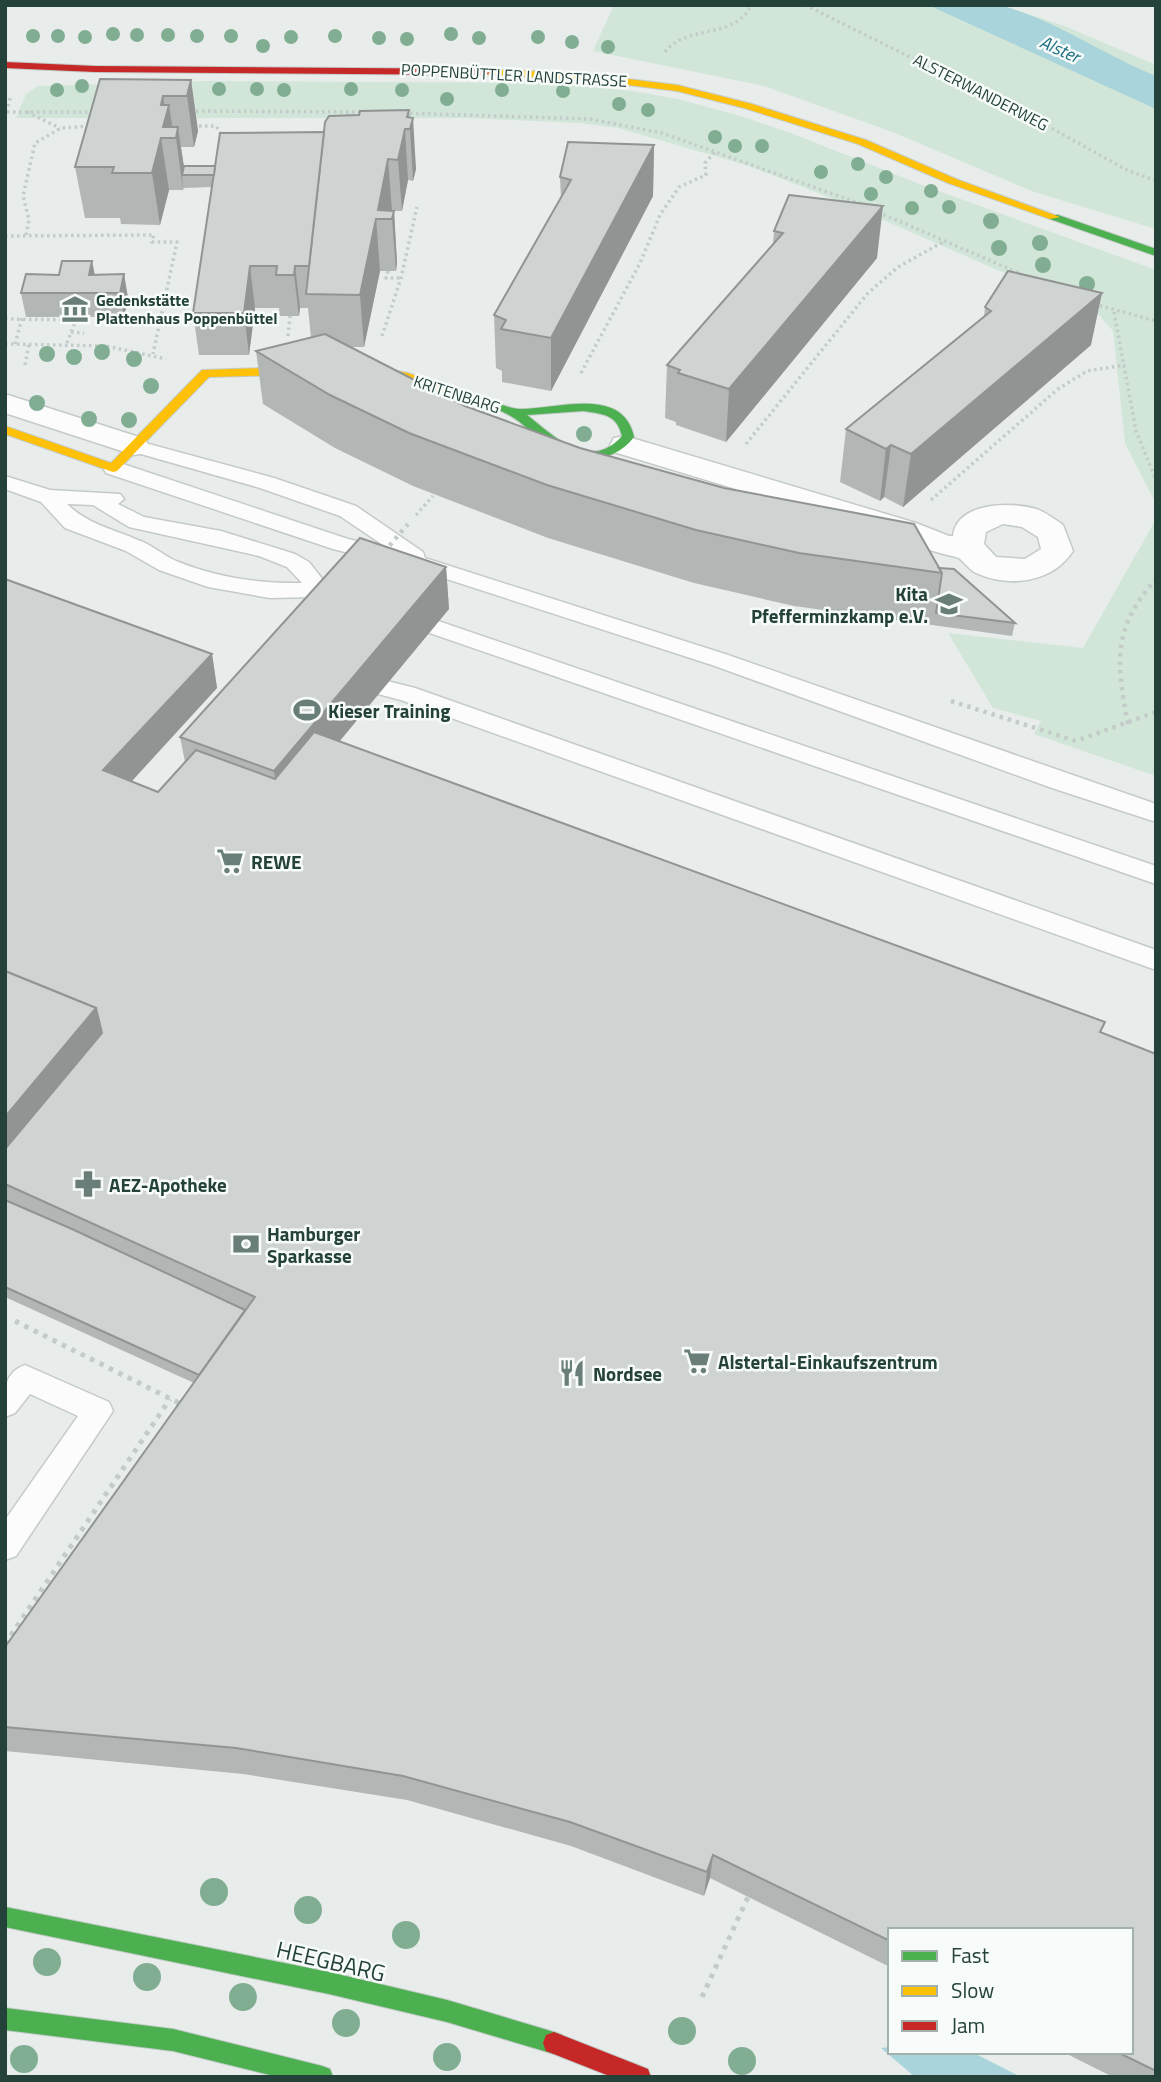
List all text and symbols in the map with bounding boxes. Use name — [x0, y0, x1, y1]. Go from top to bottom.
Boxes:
water label: Alster — [1036, 28, 1086, 71]
street label: ALSTERWANDERWEG — [909, 47, 1053, 137]
street label: POPPENBÜTTLER LANDSTRASSE — [400, 57, 628, 93]
place label: Gedenkstätte Plattenhaus Poppenbüttel — [96, 288, 278, 330]
museum icon: Gedenkstätte Plattenhaus Poppenbüttel — [60, 294, 90, 324]
street label: KRITENBARG — [411, 369, 503, 419]
place label: Kita Pfefferminzkamp e.V. — [751, 579, 928, 630]
school or university icon: Kita Pfefferminzkamp e.V. — [934, 589, 964, 619]
sports icon: Kieser Training — [292, 695, 322, 725]
place label: Kieser Training — [328, 696, 451, 725]
supermarket icon: REWE — [215, 846, 245, 876]
place label: REWE — [251, 847, 302, 876]
pharmacy icon: AEZ-Apotheke — [73, 1169, 103, 1199]
place label: AEZ-Apotheke — [109, 1170, 227, 1199]
place label: Hamburger Sparkasse — [267, 1219, 360, 1270]
bank icon: Hamburger Sparkasse — [231, 1229, 261, 1259]
supermarket icon: Alstertal-Einkaufszentrum — [682, 1346, 712, 1376]
place label: Alstertal-Einkaufszentrum — [718, 1347, 938, 1376]
restaurant icon: Nordsee — [557, 1358, 587, 1388]
place label: Nordsee — [593, 1359, 662, 1388]
legend — [888, 1928, 1133, 2054]
street label: HEEGBARG — [273, 1931, 389, 1991]
text: Fast — [951, 1939, 990, 1971]
text: Slow — [951, 1974, 994, 2006]
text: Jam — [951, 2009, 985, 2041]

